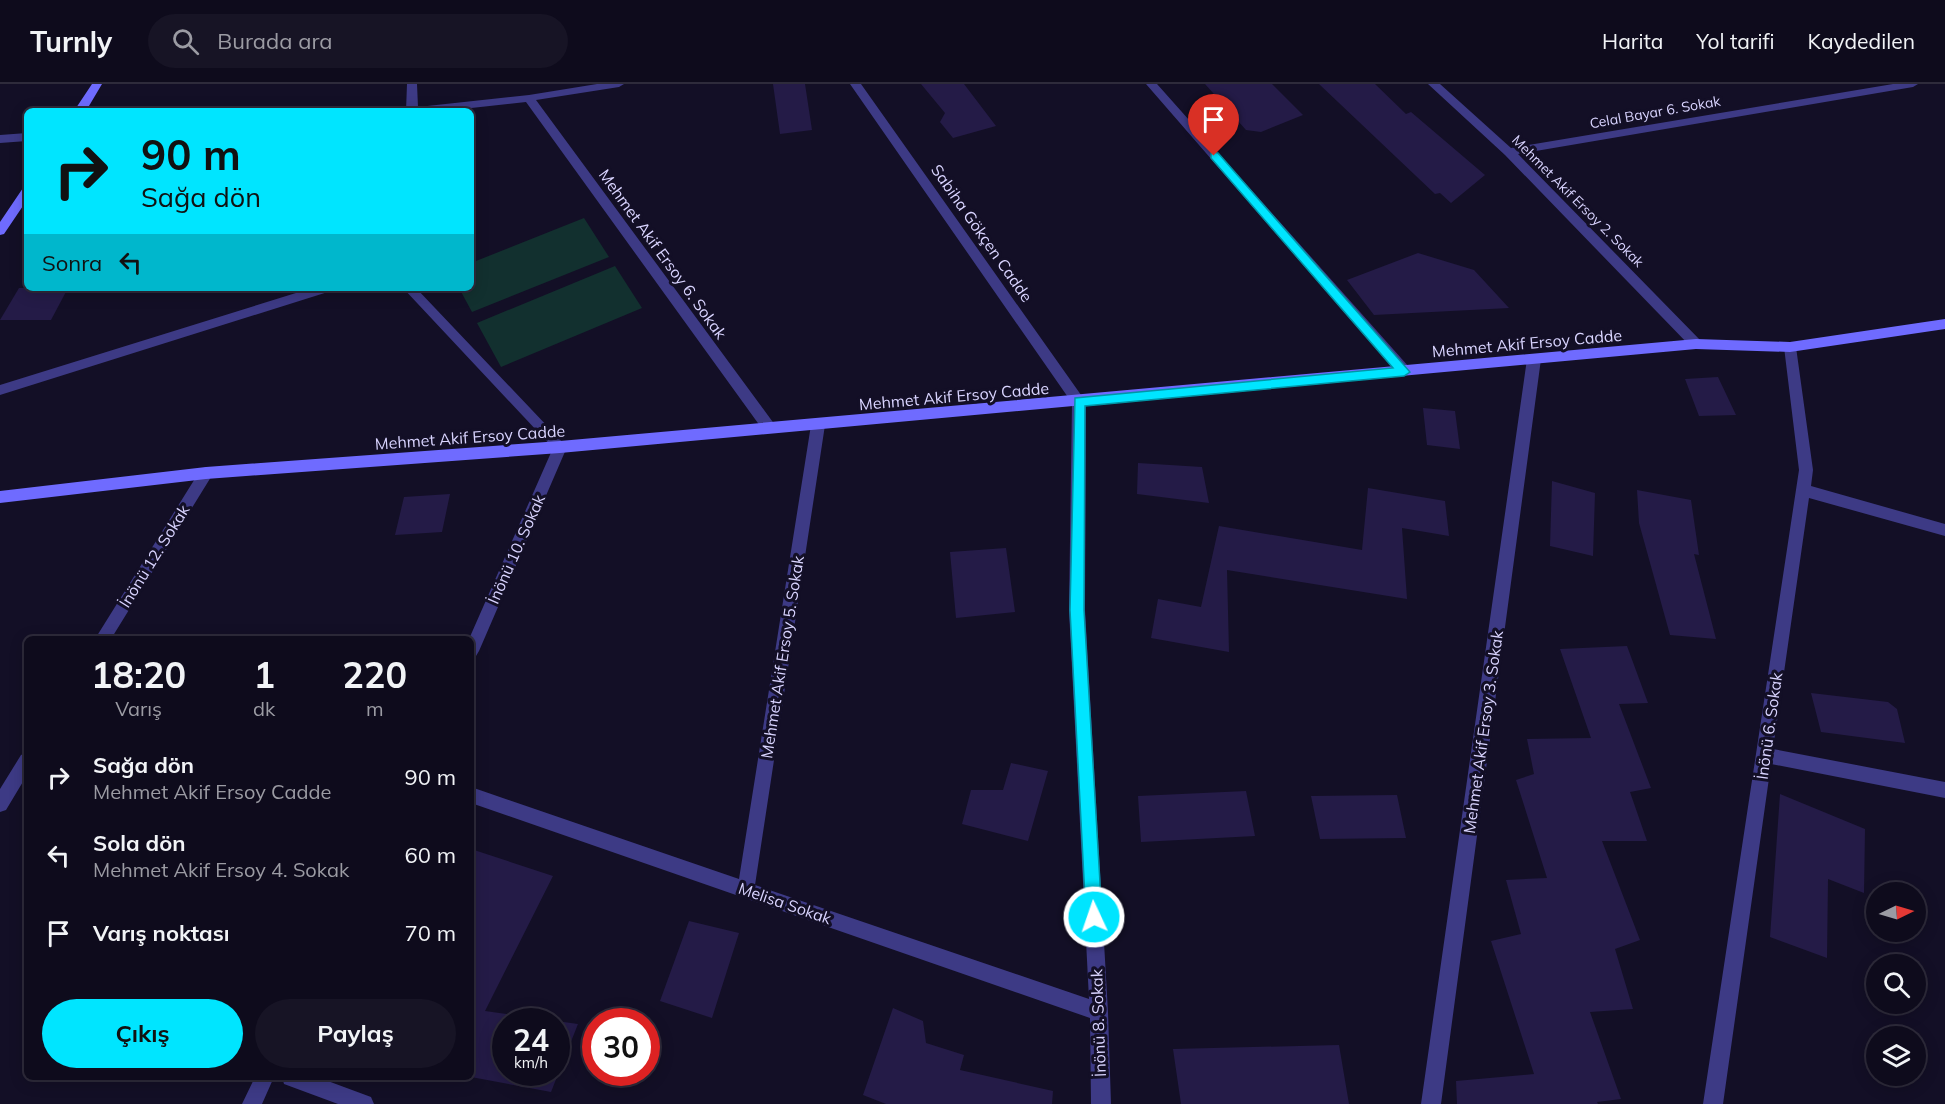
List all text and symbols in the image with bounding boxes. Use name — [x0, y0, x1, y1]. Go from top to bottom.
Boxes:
search box — [148, 14, 568, 68]
text: Turnly — [30, 24, 112, 59]
icon: search — [169, 25, 202, 58]
text: Burada ara — [217, 27, 332, 55]
text: Harita — [1602, 28, 1663, 54]
text: Yol tarifi — [1696, 28, 1775, 54]
text: Kaydedilen — [1808, 28, 1915, 54]
street label: Celal Bayar 6. Sokak — [1588, 92, 1723, 132]
pin — [1188, 94, 1239, 156]
icon: arrive — [1197, 103, 1230, 136]
text: 90 m — [141, 128, 241, 181]
street label: Mehmet Akif Ersoy 2. Sokak — [1508, 131, 1648, 271]
icon: right — [42, 132, 120, 210]
street label: Sabiha Gökçen Cadde — [927, 160, 1037, 306]
street label: Mehmet Akif Ersoy 6. Sokak — [595, 165, 732, 343]
text: Sağa dön — [141, 180, 261, 214]
icon: left — [114, 246, 147, 279]
text: Sonra — [42, 249, 102, 277]
street label: Mehmet Akif Ersoy Cadde — [1431, 325, 1623, 361]
street label: Mehmet Akif Ersoy Cadde — [858, 378, 1050, 414]
street label: Mehmet Akif Ersoy Cadde — [374, 420, 566, 454]
street label: İnönü 10. Sokak — [483, 491, 549, 607]
street label: İnönü 12. Sokak — [114, 500, 194, 611]
street label: Mehmet Akif Ersoy 5. Sokak — [756, 553, 808, 760]
street label: Mehmet Akif Ersoy 3. Sokak — [1459, 628, 1507, 835]
text: 18:20 — [91, 652, 186, 697]
text: 1 — [253, 652, 275, 697]
text: 220 — [342, 652, 407, 697]
street label: İnönü 6. Sokak — [1752, 670, 1787, 781]
text: Varış — [115, 696, 162, 721]
text: dk — [253, 696, 275, 721]
text: m — [366, 696, 383, 721]
text: Sağa dön — [93, 751, 194, 779]
icon: right — [42, 761, 75, 794]
text: 90 m — [405, 763, 456, 791]
text: Mehmet Akif Ersoy Cadde — [93, 779, 331, 804]
text: Sola dön — [93, 829, 186, 857]
icon: left — [42, 839, 75, 872]
text: 60 m — [405, 841, 456, 869]
text: Mehmet Akif Ersoy 4. Sokak — [93, 857, 349, 882]
street label: Melisa Sokak — [736, 878, 835, 928]
north arrow — [1866, 882, 1926, 942]
map controls — [1866, 882, 1926, 1086]
position arrow — [1062, 885, 1126, 949]
icon: arrive — [42, 917, 75, 950]
text: Varış noktası — [93, 919, 229, 947]
text: 70 m — [405, 919, 456, 947]
button: search — [1866, 954, 1926, 1014]
street label: İnönü 8. Sokak — [1086, 968, 1110, 1077]
button: Çıkış — [42, 999, 243, 1068]
button: Paylaş — [255, 999, 456, 1068]
speed limit sign: 30 — [582, 1008, 660, 1086]
text: 24 — [513, 1021, 549, 1059]
button: layers — [1866, 1026, 1926, 1086]
text: km/h — [514, 1053, 548, 1072]

